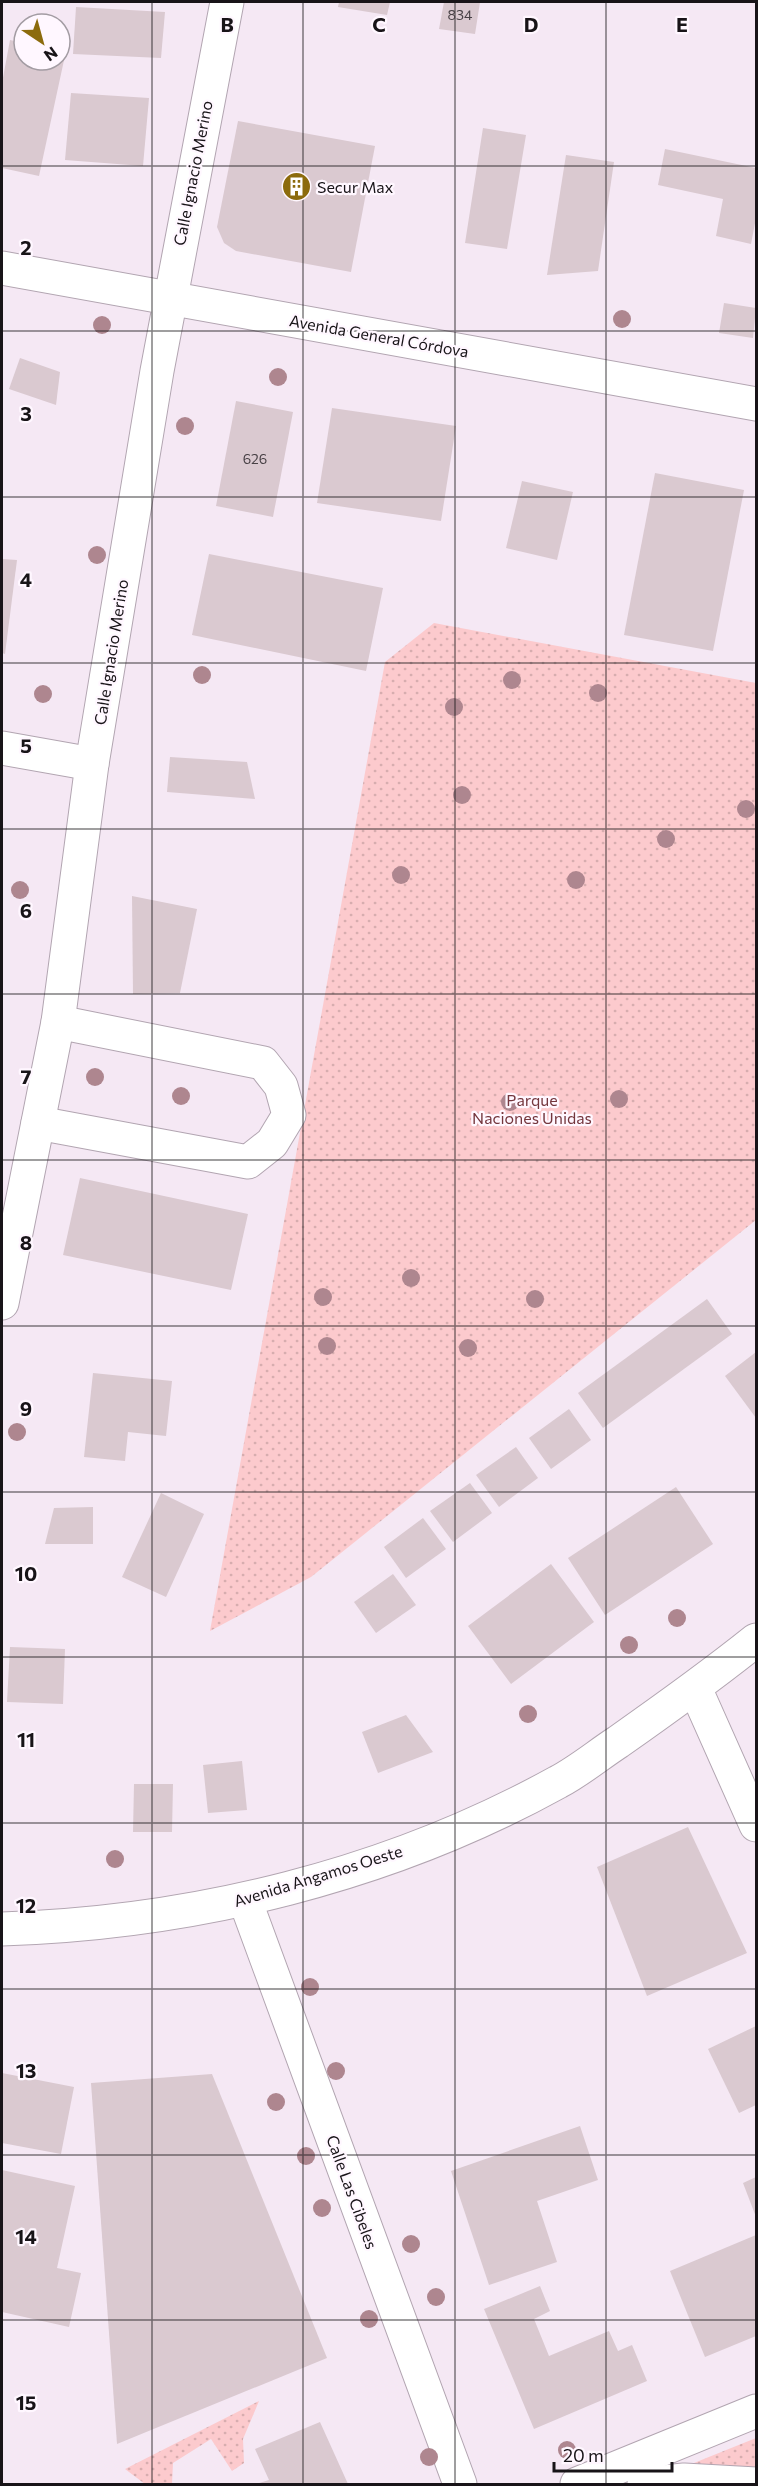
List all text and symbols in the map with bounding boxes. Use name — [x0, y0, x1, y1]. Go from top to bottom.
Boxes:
house number: 834 — [448, 6, 473, 23]
north arrow — [12, 12, 72, 72]
text: B — [220, 12, 234, 36]
text: C — [372, 12, 386, 36]
text: D — [524, 12, 538, 36]
text: E — [676, 12, 688, 36]
text: N — [41, 43, 62, 66]
street label: Calle Ignacio Merino — [169, 99, 216, 247]
building icon: Secur Max — [280, 171, 312, 203]
place label: Secur Max — [317, 177, 394, 196]
text: 2 — [20, 235, 32, 259]
street label: Avenida General Córdova — [288, 310, 470, 361]
text: 3 — [20, 401, 32, 425]
house number: 626 — [243, 450, 267, 467]
text: 4 — [20, 567, 32, 591]
street label: Calle Ignacio Merino — [90, 578, 131, 726]
text: 5 — [20, 733, 32, 757]
text: 6 — [20, 898, 32, 922]
text: 7 — [21, 1064, 32, 1088]
park label: Parque Naciones Unidas — [472, 1090, 592, 1127]
text: 8 — [20, 1230, 32, 1254]
text: 9 — [20, 1396, 32, 1420]
text: 10 — [15, 1561, 37, 1585]
text: 11 — [17, 1727, 35, 1751]
street label: Avenida Angamos Oeste — [231, 1841, 404, 1910]
text: 12 — [16, 1893, 36, 1917]
text: 13 — [16, 2058, 36, 2082]
street label: Calle Las Cibeles — [323, 2132, 382, 2251]
text: 14 — [15, 2224, 37, 2248]
text: 15 — [16, 2390, 36, 2414]
scale bar — [554, 2435, 672, 2473]
text: 20 m — [563, 2444, 604, 2466]

